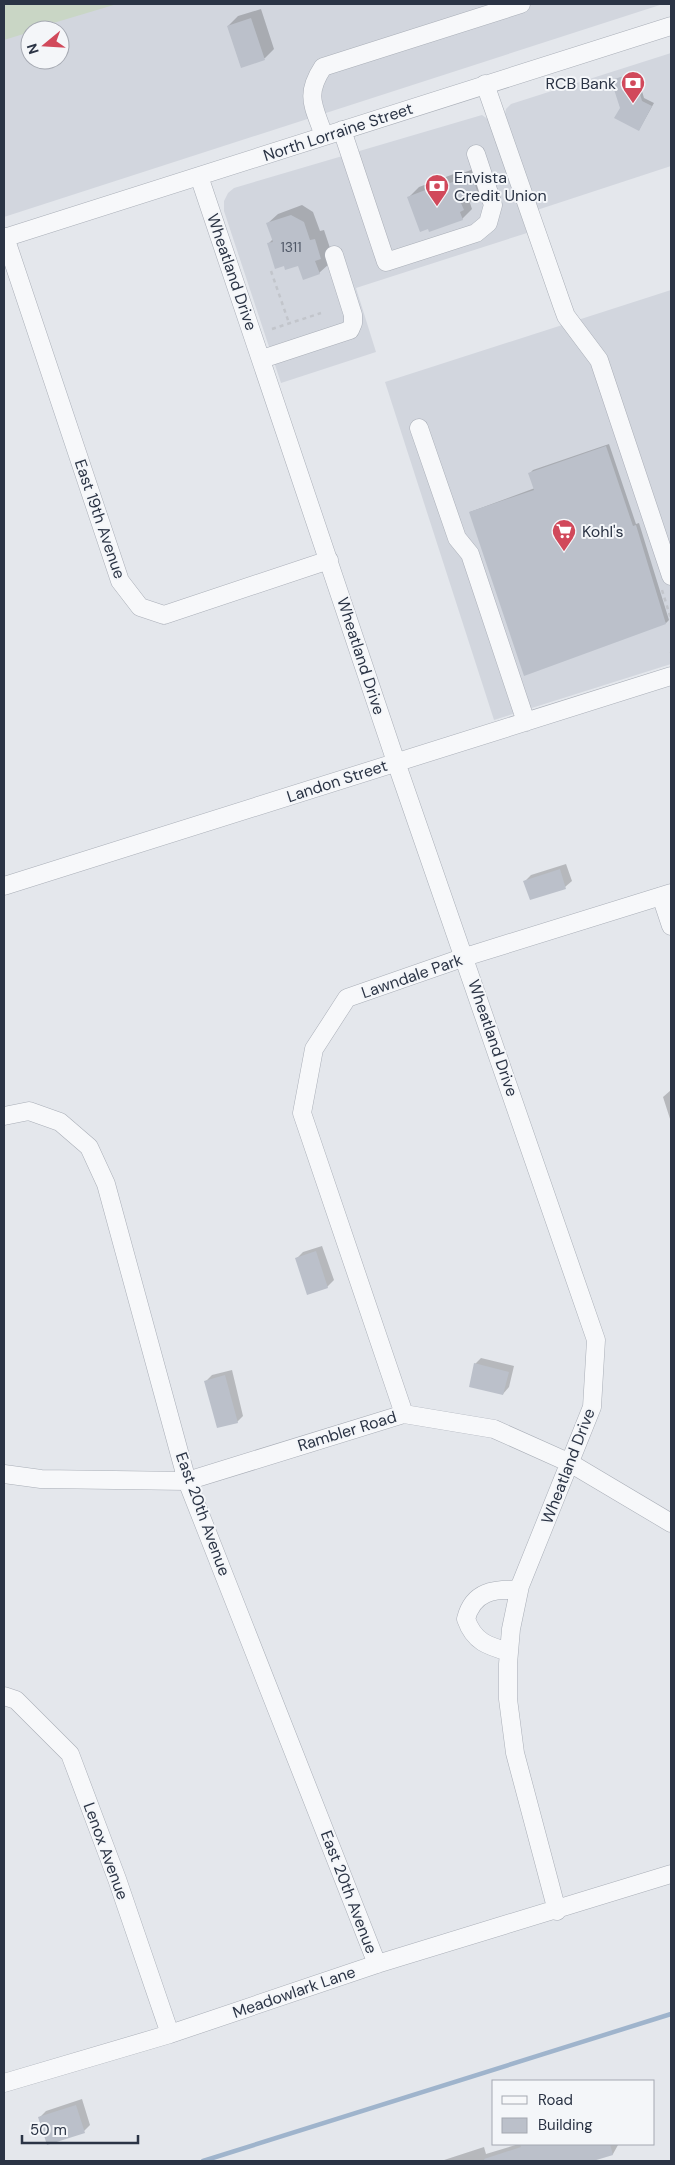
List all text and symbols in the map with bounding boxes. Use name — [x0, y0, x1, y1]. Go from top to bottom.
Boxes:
north arrow — [20, 20, 70, 70]
text: N — [22, 41, 43, 57]
bank icon: RCB Bank — [620, 70, 646, 104]
place label: RCB Bank — [546, 73, 616, 94]
street label: North Lorraine Street — [261, 98, 415, 166]
place label: Envista Credit Union — [454, 167, 547, 206]
bank icon: Envista Credit Union — [424, 173, 450, 207]
street label: Wheatland Drive — [202, 211, 262, 333]
house number: 1311 — [280, 238, 302, 256]
street label: East 19th Avenue — [70, 456, 130, 582]
supermarket icon: Kohl's — [551, 518, 577, 552]
place label: Kohl's — [582, 521, 624, 542]
street label: Wheatland Drive — [332, 595, 390, 717]
street label: Landon Street — [284, 755, 390, 807]
street label: Lawndale Park — [359, 949, 465, 1003]
street label: Wheatland Drive — [463, 977, 523, 1099]
street label: Wheatland Drive — [536, 1405, 600, 1527]
street label: Rambler Road — [295, 1406, 399, 1456]
street label: East 20th Avenue — [171, 1449, 235, 1579]
street label: Lenox Avenue — [79, 1799, 133, 1903]
street label: East 20th Avenue — [316, 1828, 382, 1956]
street label: Meadowlark Lane — [230, 1961, 358, 2023]
legend — [492, 2080, 655, 2145]
text: Road — [538, 2090, 573, 2110]
scale bar — [22, 2112, 139, 2144]
text: Building — [538, 2115, 593, 2135]
text: 50 m — [30, 2120, 67, 2140]

